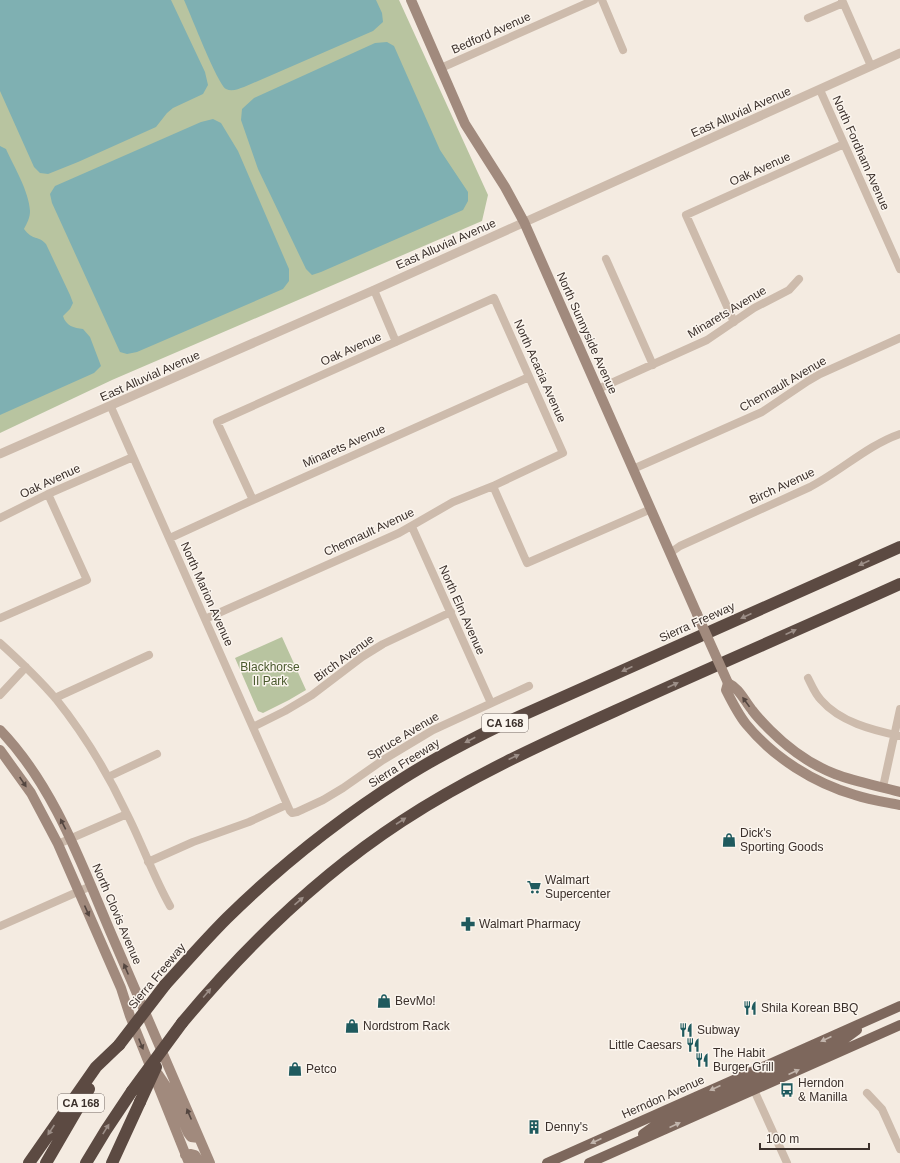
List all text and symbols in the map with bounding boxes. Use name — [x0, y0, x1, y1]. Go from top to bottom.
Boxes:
street label: Bedford Avenue — [449, 9, 533, 57]
street label: East Alluvial Avenue — [689, 84, 793, 140]
street label: North Fordham Avenue — [829, 94, 893, 213]
street label: Oak Avenue — [727, 149, 793, 189]
street label: East Alluvial Avenue — [394, 216, 498, 272]
street label: North Sunnyside Avenue — [554, 270, 620, 396]
street label: Minarets Avenue — [685, 283, 769, 341]
street label: North Acacia Avenue — [511, 317, 569, 425]
street label: Oak Avenue — [318, 329, 384, 369]
street label: East Alluvial Avenue — [98, 348, 202, 404]
street label: Chennault Avenue — [737, 353, 829, 415]
street label: Minarets Avenue — [300, 421, 388, 471]
street label: Oak Avenue — [18, 461, 83, 501]
street label: Birch Avenue — [747, 465, 817, 507]
street label: Chennault Avenue — [322, 505, 417, 559]
street label: North Marion Avenue — [178, 540, 236, 649]
one-way arrow — [859, 560, 870, 566]
street label: North Elm Avenue — [436, 563, 488, 657]
street label: Sierra Freeway — [657, 599, 737, 645]
one-way arrow — [740, 613, 751, 619]
one-way arrow — [786, 629, 798, 635]
street label: Birch Avenue — [311, 631, 377, 684]
park label: Blackhorse II Park — [240, 660, 300, 688]
one-way arrow — [620, 666, 632, 672]
one-way arrow — [667, 682, 678, 688]
one-way arrow — [742, 697, 750, 708]
street label: Spruce Avenue — [365, 709, 442, 763]
road number: CA 168 — [482, 714, 528, 732]
street label: Sierra Freeway — [366, 736, 442, 790]
one-way arrow — [465, 737, 476, 743]
one-way arrow — [509, 754, 520, 760]
one-way arrow — [19, 777, 27, 787]
one-way arrow — [396, 817, 407, 825]
one-way arrow — [60, 818, 67, 830]
place label: Dick's Sporting Goods — [740, 826, 823, 854]
shop icon: Dick's Sporting Goods — [721, 832, 737, 848]
street label: North Clovis Avenue — [89, 861, 145, 967]
place label: Walmart Supercenter — [545, 873, 610, 901]
supermarket icon: Walmart Supercenter — [526, 879, 542, 895]
one-way arrow — [293, 896, 304, 905]
one-way arrow — [84, 905, 90, 916]
pharmacy icon: Walmart Pharmacy — [460, 916, 476, 932]
place label: Walmart Pharmacy — [479, 917, 581, 931]
street label: Sierra Freeway — [125, 940, 189, 1012]
one-way arrow — [123, 963, 129, 975]
one-way arrow — [203, 988, 212, 998]
shop icon: BevMo! — [376, 993, 392, 1009]
place label: BevMo! — [395, 994, 436, 1008]
restaurant icon: Shila Korean BBQ — [742, 1000, 758, 1016]
place label: Shila Korean BBQ — [761, 1001, 858, 1015]
shop icon: Nordstrom Rack — [344, 1018, 360, 1034]
place label: Nordstrom Rack — [363, 1019, 451, 1033]
restaurant icon: Subway — [678, 1022, 694, 1038]
place label: Subway — [697, 1023, 740, 1037]
one-way arrow — [820, 1036, 832, 1042]
restaurant icon: Little Caesars — [685, 1037, 701, 1053]
one-way arrow — [139, 1038, 145, 1050]
place label: Little Caesars — [609, 1038, 682, 1052]
place label: The Habit Burger Grill — [713, 1046, 774, 1074]
restaurant icon: The Habit Burger Grill — [694, 1052, 710, 1068]
shop icon: Petco — [287, 1061, 303, 1077]
place label: Petco — [306, 1062, 337, 1076]
one-way arrow — [789, 1069, 800, 1075]
street label: Herndon Avenue — [619, 1072, 707, 1122]
place label: Herndon & Manilla — [798, 1076, 848, 1104]
bus stop icon: Herndon & Manilla — [779, 1082, 795, 1098]
one-way arrow — [710, 1085, 721, 1091]
road number: CA 168 — [58, 1094, 104, 1112]
one-way arrow — [186, 1109, 192, 1120]
building icon: Denny's — [526, 1119, 542, 1135]
place label: Denny's — [545, 1120, 588, 1134]
one-way arrow — [670, 1121, 682, 1127]
one-way arrow — [102, 1124, 110, 1134]
one-way arrow — [47, 1125, 55, 1135]
scale bar — [760, 1125, 869, 1151]
text: 100 m — [766, 1132, 799, 1146]
one-way arrow — [591, 1138, 602, 1144]

